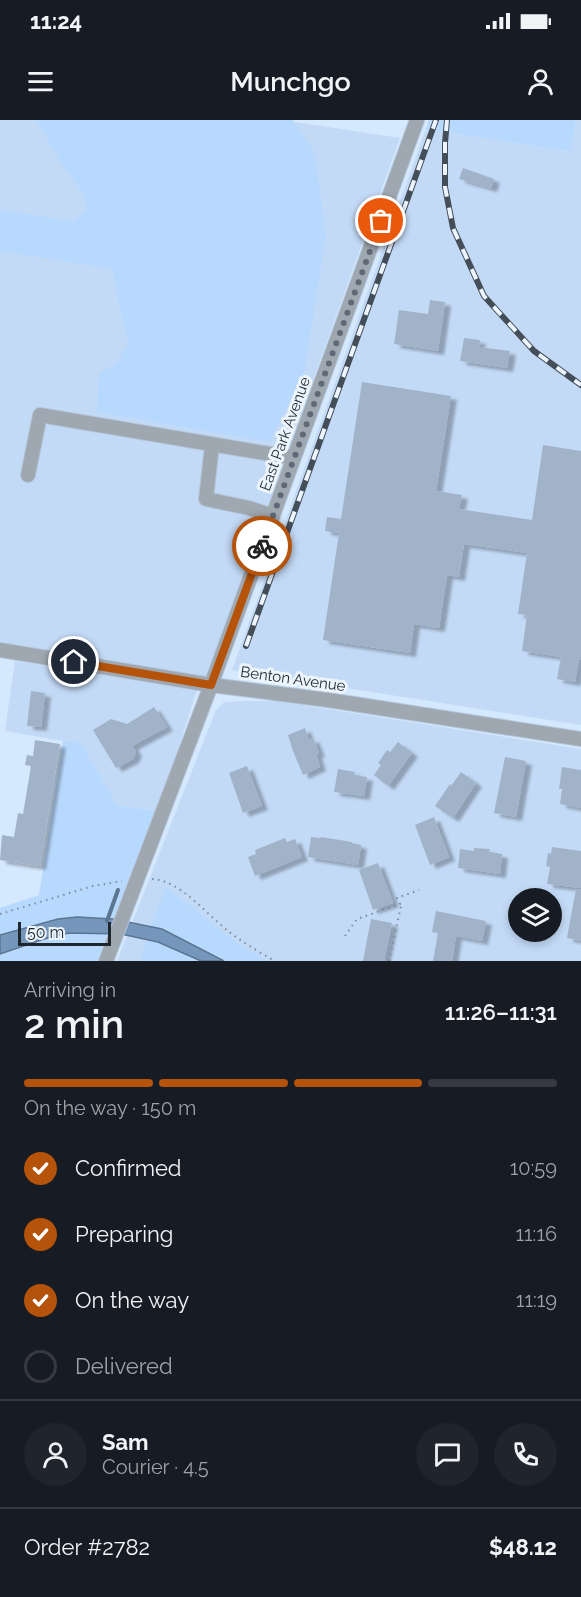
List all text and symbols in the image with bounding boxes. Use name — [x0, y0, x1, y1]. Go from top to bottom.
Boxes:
text: 11:24 — [30, 8, 82, 34]
icon: menu — [24, 65, 57, 98]
icon: person — [524, 65, 557, 98]
text: Munchgo — [230, 66, 351, 97]
pin — [355, 195, 406, 246]
icon: bag — [364, 204, 397, 237]
street label: East Park Avenue — [256, 374, 314, 493]
courier — [232, 516, 292, 576]
icon: bike — [246, 530, 279, 563]
pin — [48, 636, 99, 687]
icon: home — [57, 645, 90, 678]
street label: Benton Avenue — [239, 663, 347, 695]
map controls — [508, 888, 562, 942]
button: layers — [508, 888, 562, 942]
scale bar — [18, 919, 111, 947]
text: 50 m — [27, 923, 64, 942]
text: Arriving in — [24, 978, 116, 1002]
text: 11:26–11:31 — [445, 999, 557, 1025]
text: 2 min — [24, 1001, 124, 1047]
text: On the way · 150 m — [24, 1096, 196, 1120]
icon: check — [24, 1152, 57, 1185]
text: Confirmed — [75, 1155, 182, 1181]
text: 10:59 — [510, 1156, 557, 1180]
icon: check — [24, 1218, 57, 1251]
text: Preparing — [75, 1221, 173, 1247]
text: 11:16 — [516, 1222, 557, 1246]
icon: check — [24, 1284, 57, 1317]
text: On the way — [75, 1287, 189, 1313]
text: 11:19 — [516, 1288, 557, 1312]
text: Delivered — [75, 1353, 173, 1379]
button: person — [24, 1423, 87, 1486]
button: chat — [416, 1423, 479, 1486]
button: phone — [494, 1423, 557, 1486]
text: Sam — [102, 1429, 149, 1455]
text: Courier · 4.5 — [102, 1455, 209, 1479]
text: Order #2782 — [24, 1534, 150, 1560]
text: $48.12 — [489, 1534, 557, 1560]

